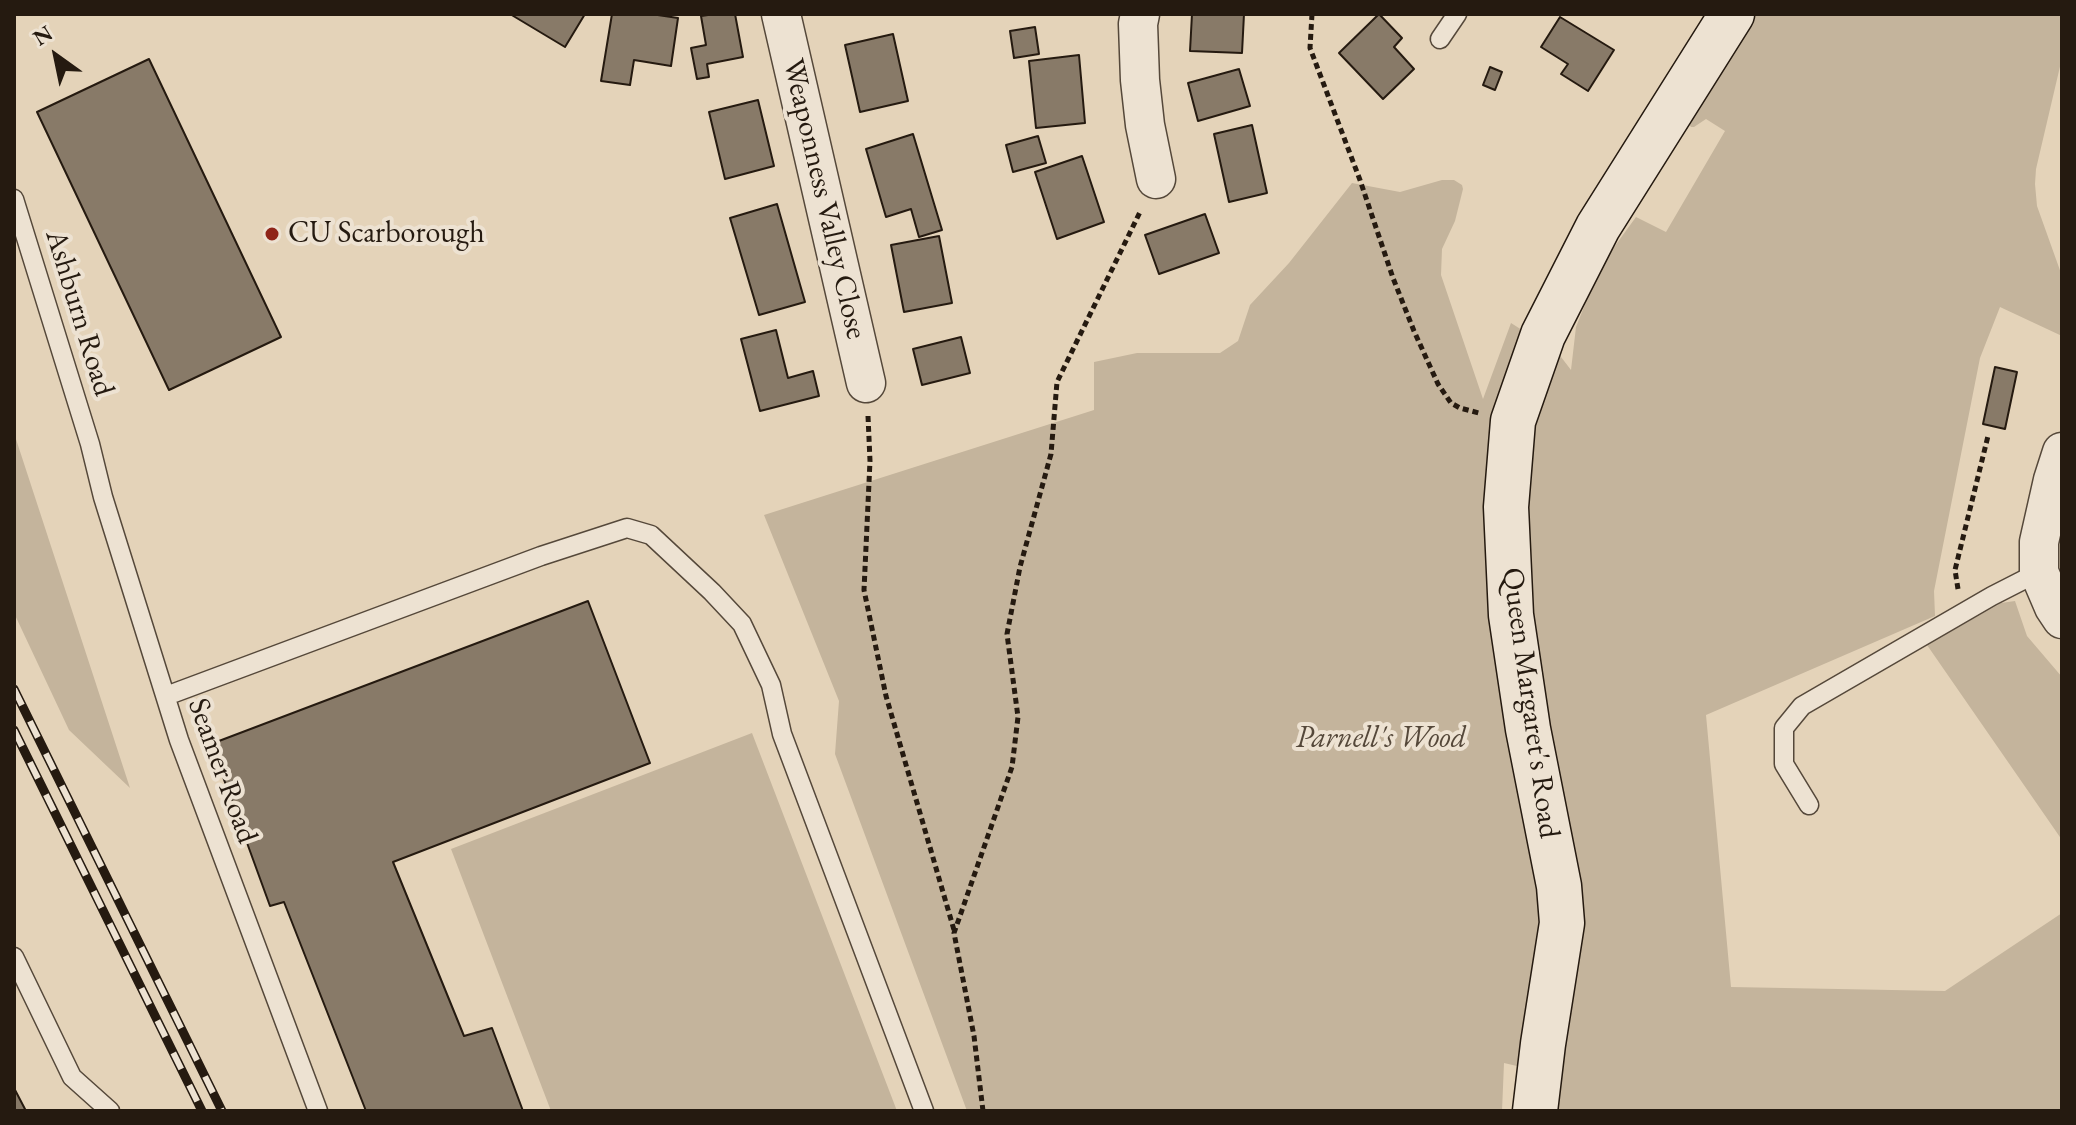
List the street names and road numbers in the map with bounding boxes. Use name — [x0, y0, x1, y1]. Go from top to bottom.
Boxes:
street label: Weaponness Valley Close — [774, 55, 874, 343]
street label: Ashburn Road — [37, 226, 121, 400]
street label: Queen Margaret's Road — [1493, 565, 1567, 841]
street label: Seamer Road — [179, 694, 265, 848]

